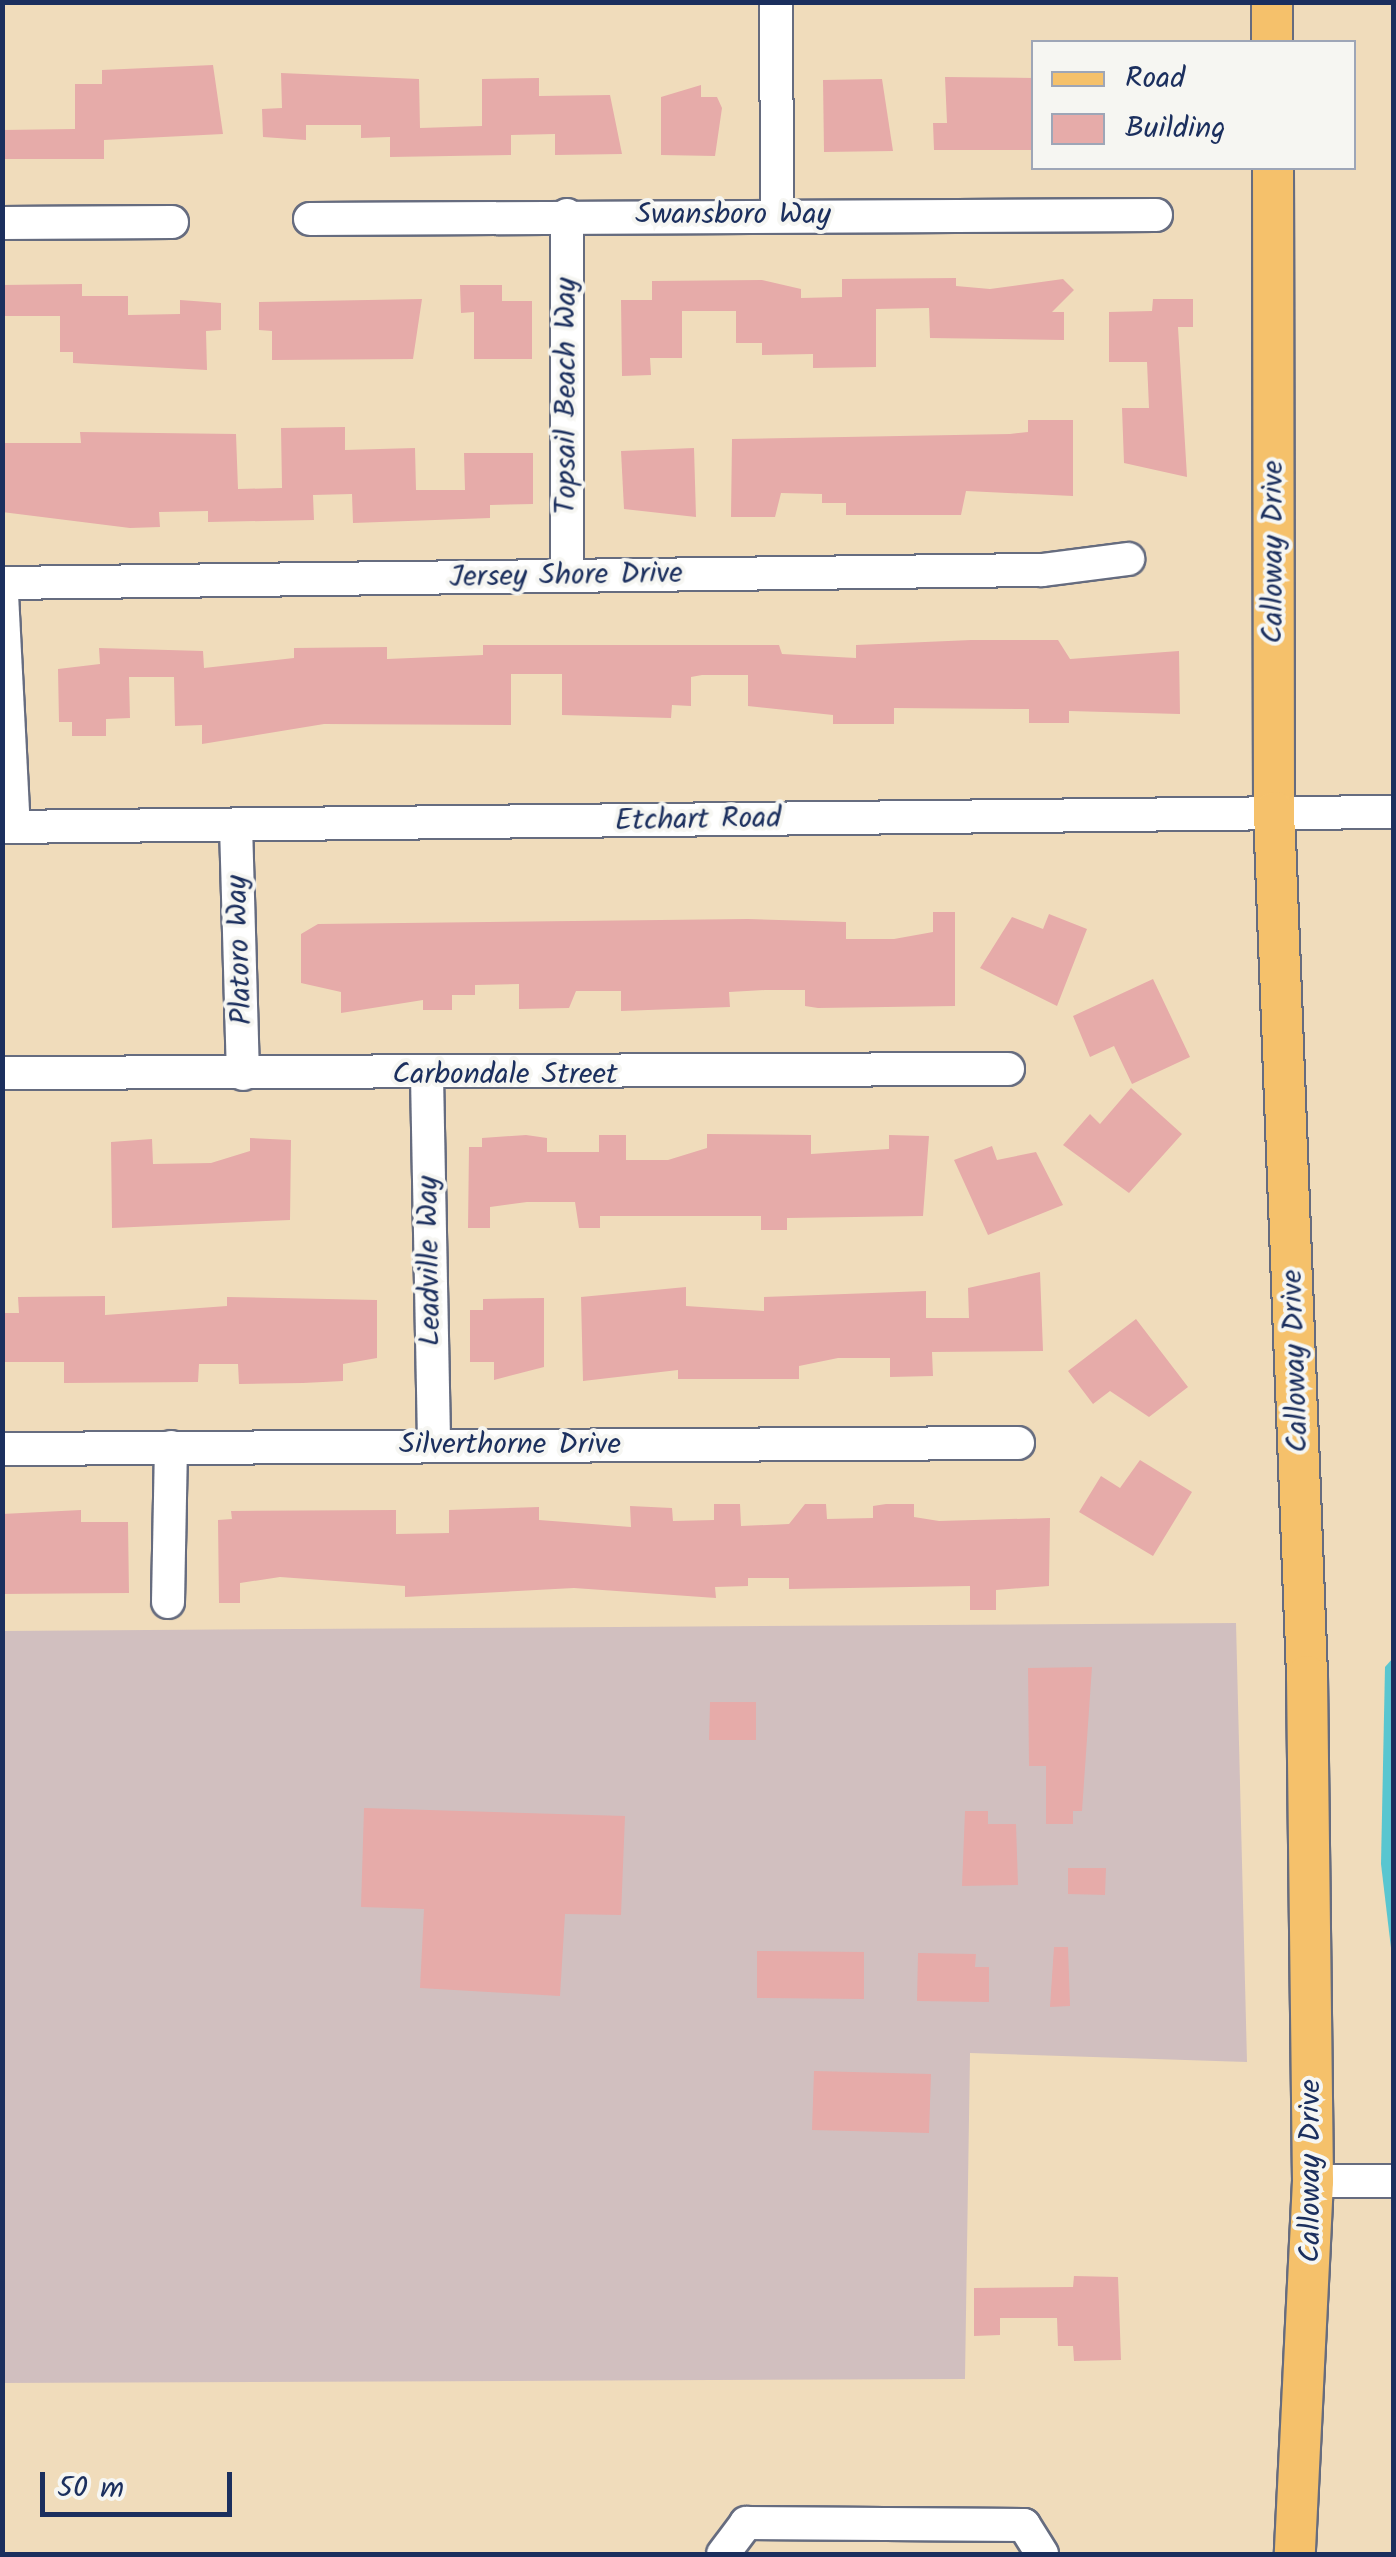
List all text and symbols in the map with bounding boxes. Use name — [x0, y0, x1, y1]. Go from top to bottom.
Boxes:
legend — [1031, 40, 1356, 170]
text: Road — [1125, 55, 1185, 103]
text: Building — [1125, 105, 1225, 153]
street label: Swansboro Way — [635, 197, 831, 233]
street label: Topsail Beach Way — [549, 277, 585, 515]
street label: Calloway Drive — [1256, 460, 1292, 644]
street label: Jersey Shore Drive — [449, 556, 683, 596]
street label: Etchart Road — [615, 801, 781, 839]
street label: Platoro Way — [219, 874, 261, 1026]
street label: Carbondale Street — [392, 1057, 618, 1093]
street label: Leadville Way — [411, 1175, 449, 1347]
street label: Calloway Drive — [1275, 1269, 1317, 1453]
street label: Silverthorne Drive — [399, 1427, 621, 1463]
street label: Calloway Drive — [1293, 2079, 1329, 2263]
scale bar — [45, 2452, 238, 2514]
text: 50 m — [57, 2465, 124, 2513]

